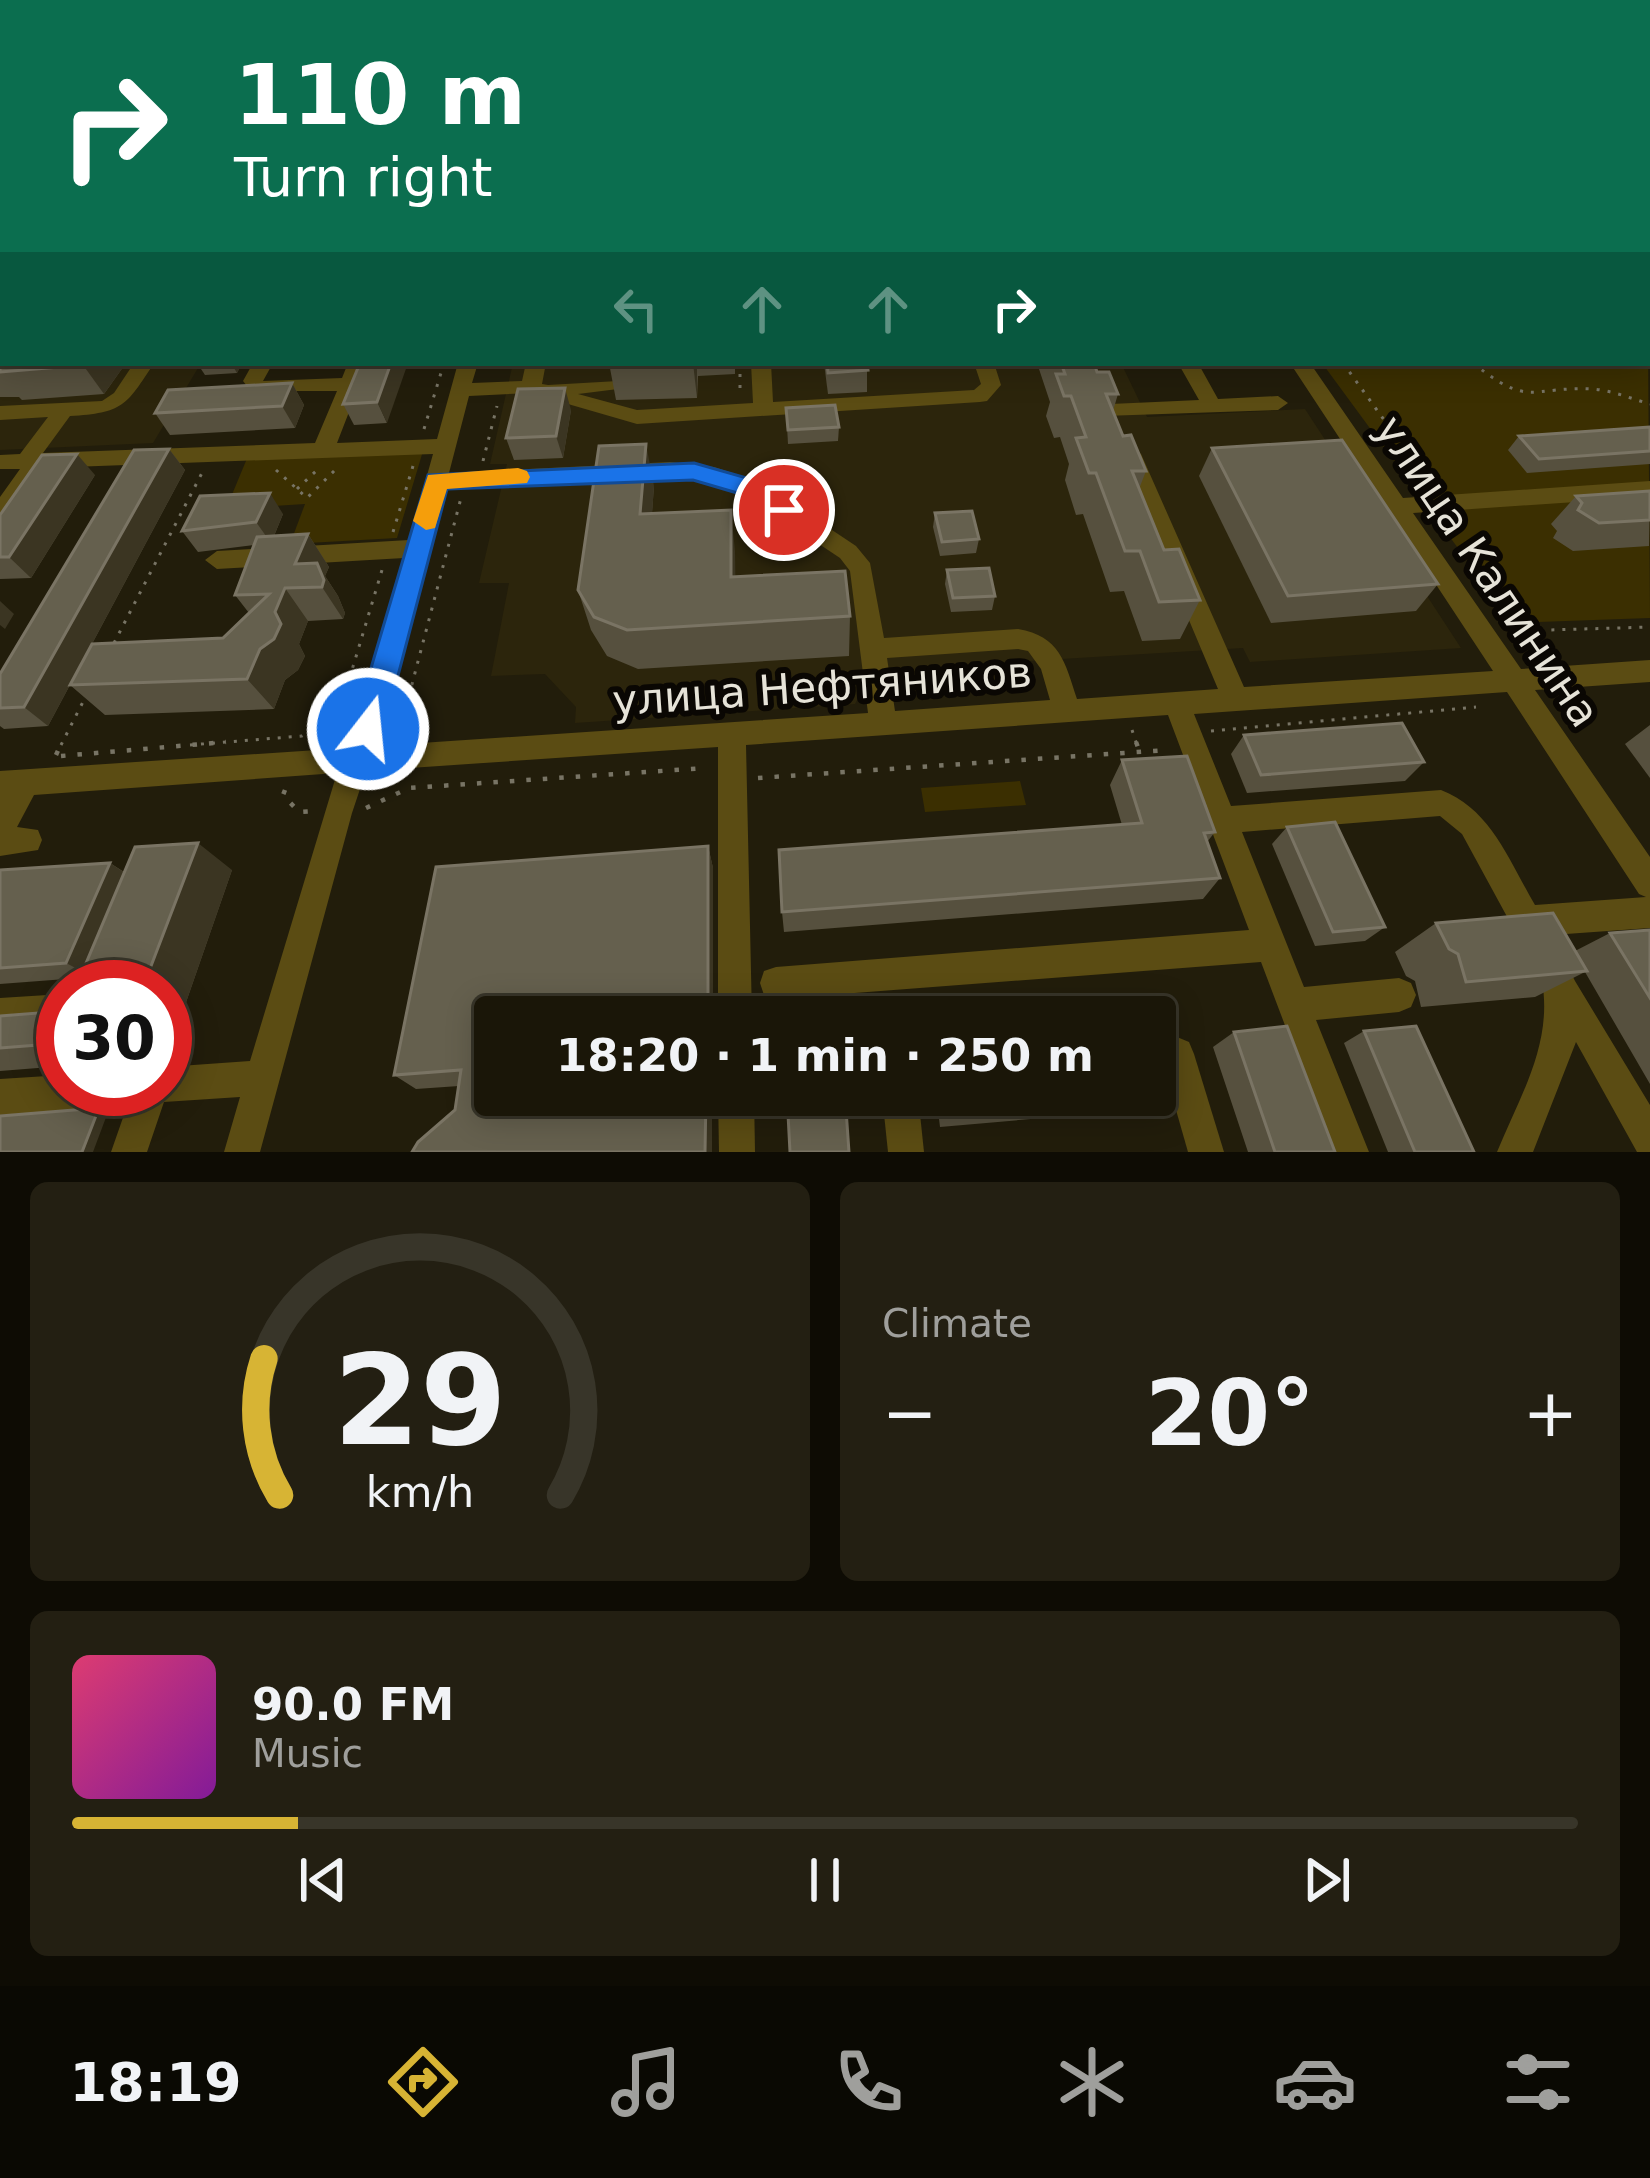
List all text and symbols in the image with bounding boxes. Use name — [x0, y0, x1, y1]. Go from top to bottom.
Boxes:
text: 110 m — [234, 46, 526, 144]
icon: right — [36, 48, 192, 204]
text: Turn right — [234, 146, 493, 209]
icon: left — [603, 276, 669, 342]
icon: ahead — [729, 276, 795, 342]
icon: ahead — [855, 276, 921, 342]
icon: right — [981, 276, 1047, 342]
street label: улица Калинина — [1365, 407, 1610, 736]
pin — [733, 459, 835, 561]
icon: arrive — [751, 477, 817, 543]
street label: улица Нефтяников — [611, 647, 1033, 726]
position arrow — [305, 666, 431, 792]
speed limit sign: 30 — [36, 960, 192, 1116]
text: 18:20 · 1 min · 250 m — [556, 1029, 1094, 1082]
text: Climate — [882, 1301, 1032, 1346]
text: 29 — [333, 1328, 507, 1473]
text: 20° — [1145, 1361, 1315, 1466]
text: − — [882, 1375, 937, 1452]
text: + — [1523, 1375, 1578, 1452]
text: km/h — [366, 1466, 474, 1516]
text: 90.0 FM — [252, 1678, 454, 1731]
text: Music — [252, 1731, 363, 1776]
icon: previous — [290, 1847, 356, 1913]
icon: pause — [792, 1847, 858, 1913]
icon: next — [1294, 1847, 1360, 1913]
icon: directions — [381, 2040, 465, 2124]
icon: music — [604, 2040, 688, 2124]
icon: phone — [827, 2040, 911, 2124]
icon: climate — [1050, 2040, 1134, 2124]
icon: car — [1273, 2040, 1357, 2124]
icon: filters — [1496, 2040, 1580, 2124]
text: 18:19 — [70, 2051, 241, 2114]

